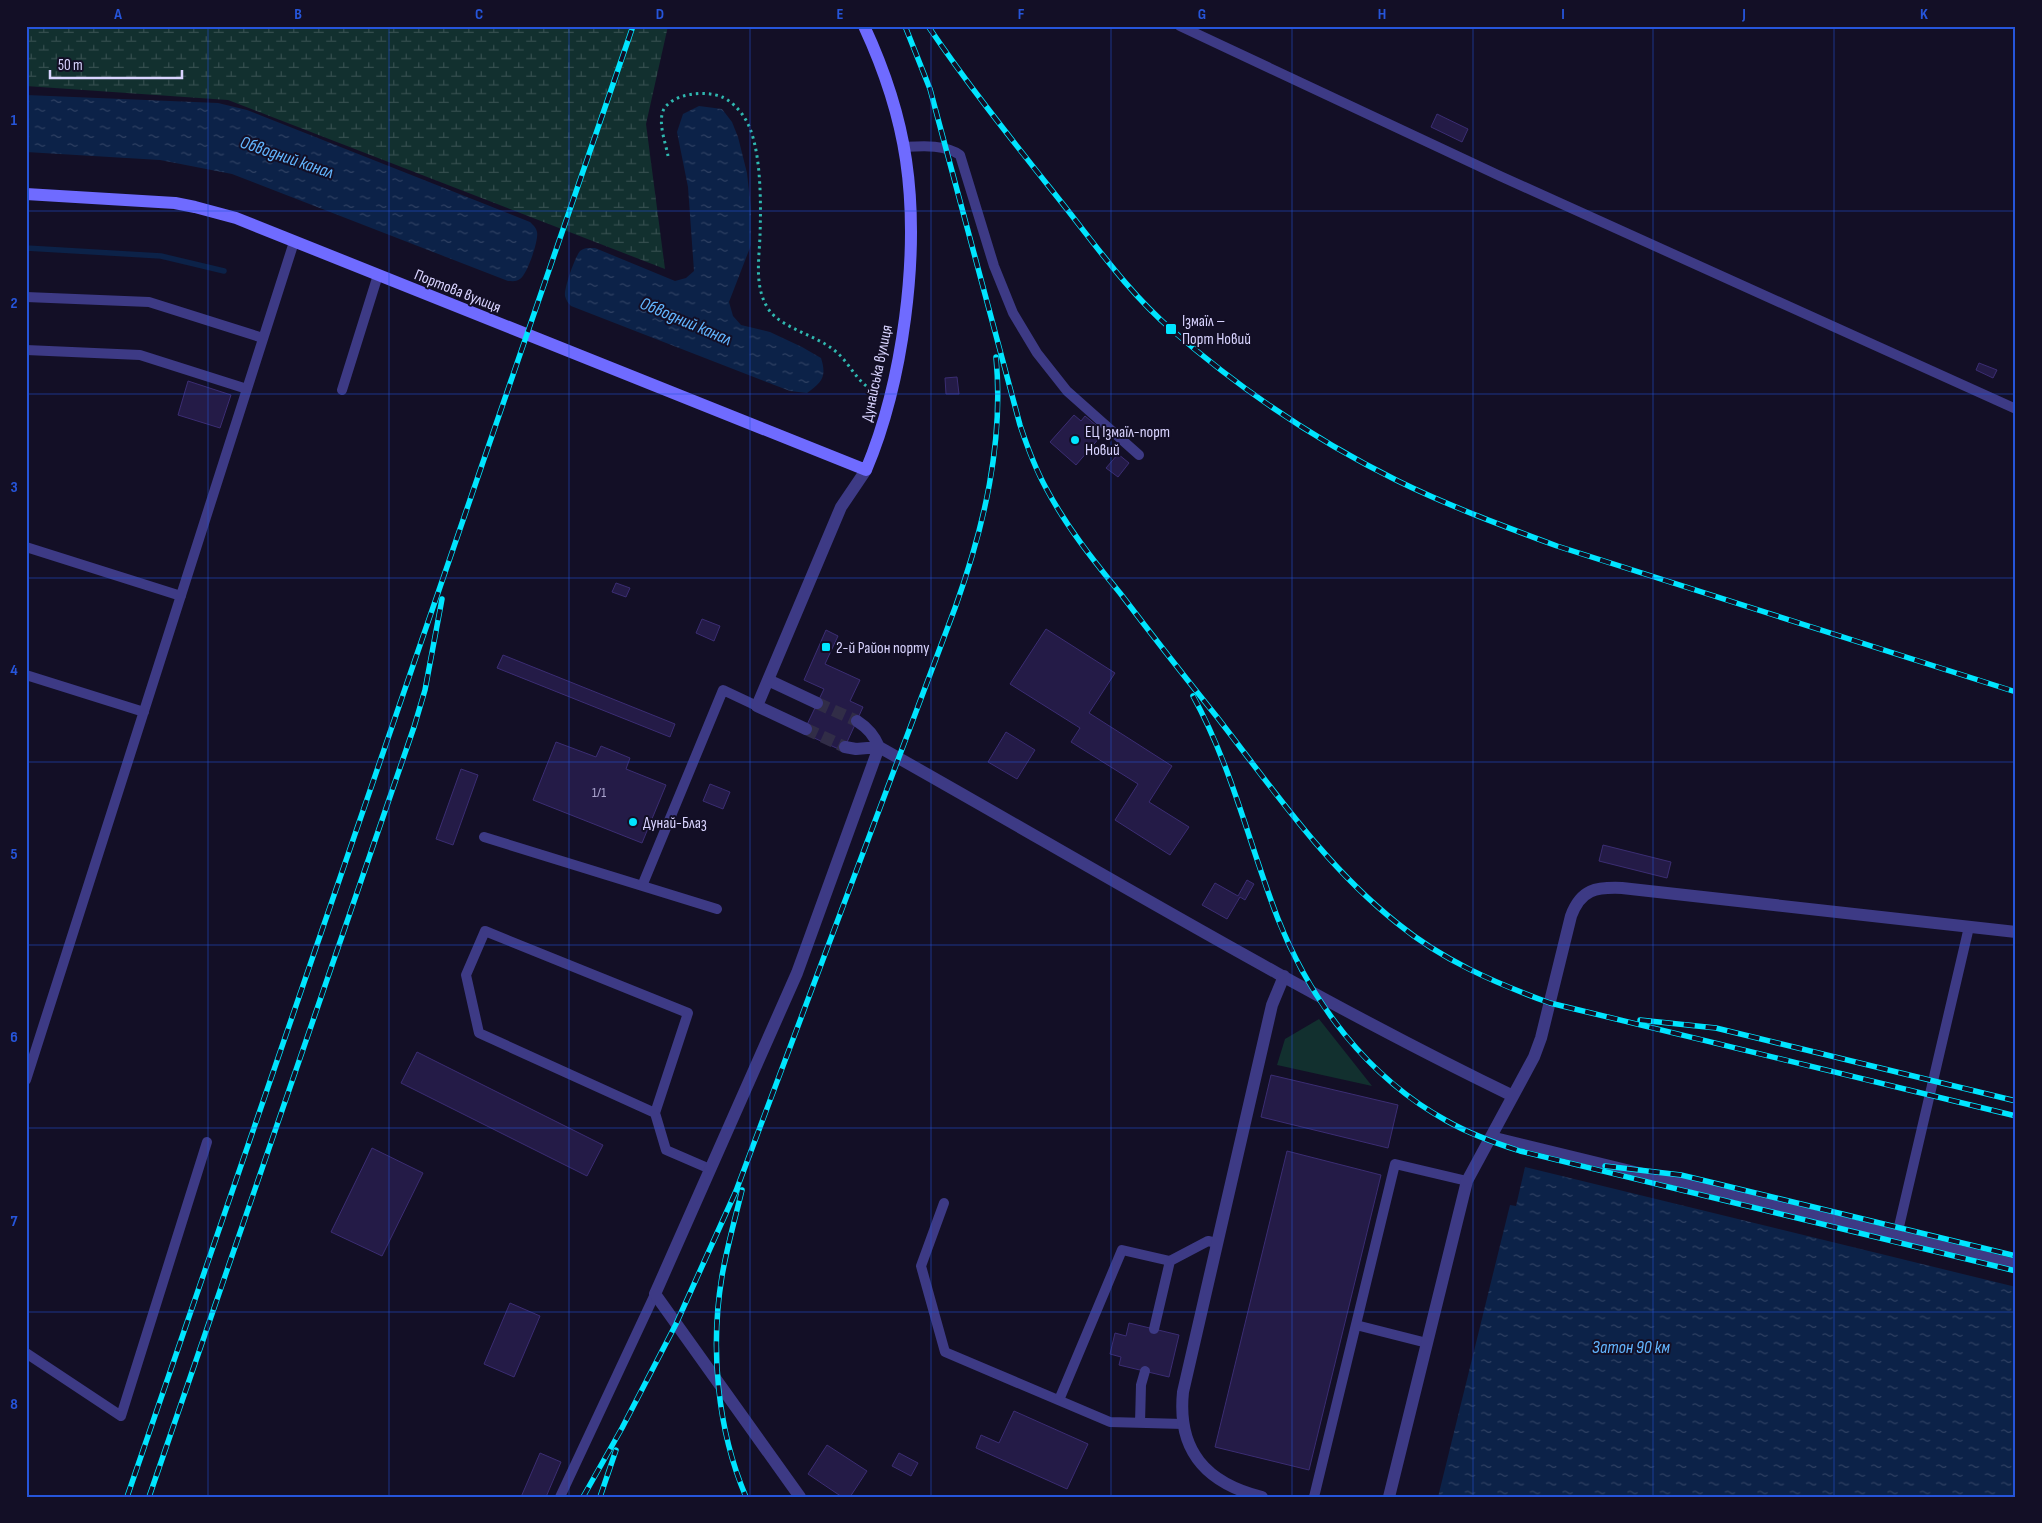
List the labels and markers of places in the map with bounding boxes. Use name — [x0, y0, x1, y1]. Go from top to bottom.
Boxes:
place label: Ізмаїл – Порт Новий — [1182, 312, 1251, 349]
marker: Ізмаїл – Порт Новий — [1164, 322, 1178, 336]
place label: ЕЦ Ізмаїл-порт Новий — [1085, 423, 1170, 460]
marker: ЕЦ Ізмаїл-порт Новий — [1069, 434, 1081, 446]
place label: 2-й Район порту — [836, 639, 930, 658]
marker: 2-й Район порту — [820, 641, 832, 653]
place label: Дунай-Блаз — [643, 814, 707, 833]
marker: Дунай-Блаз — [627, 816, 639, 828]

